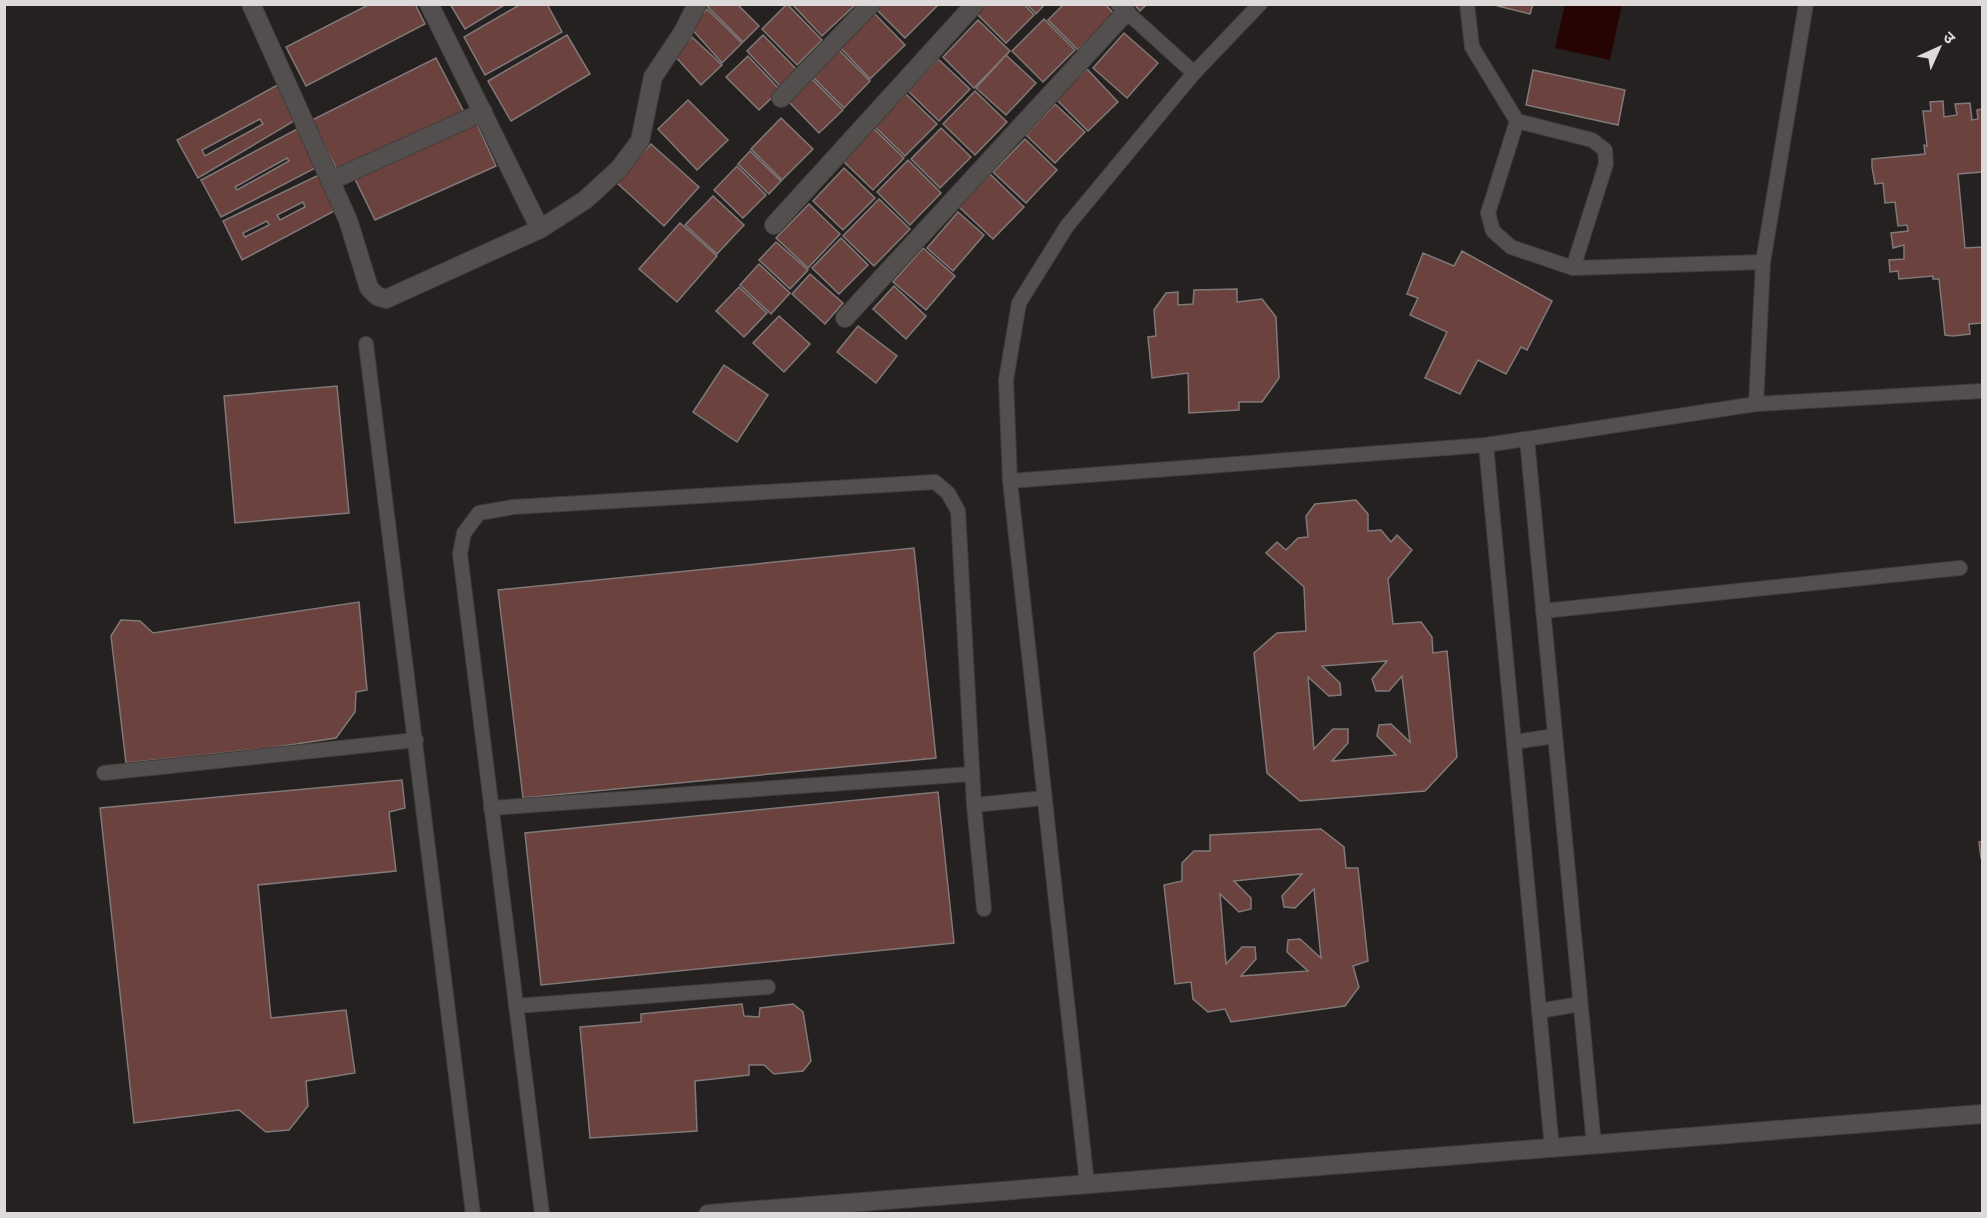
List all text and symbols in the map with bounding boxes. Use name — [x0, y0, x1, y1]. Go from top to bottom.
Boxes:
north arrow — [1909, 18, 1969, 78]
text: उ — [1939, 28, 1960, 48]

